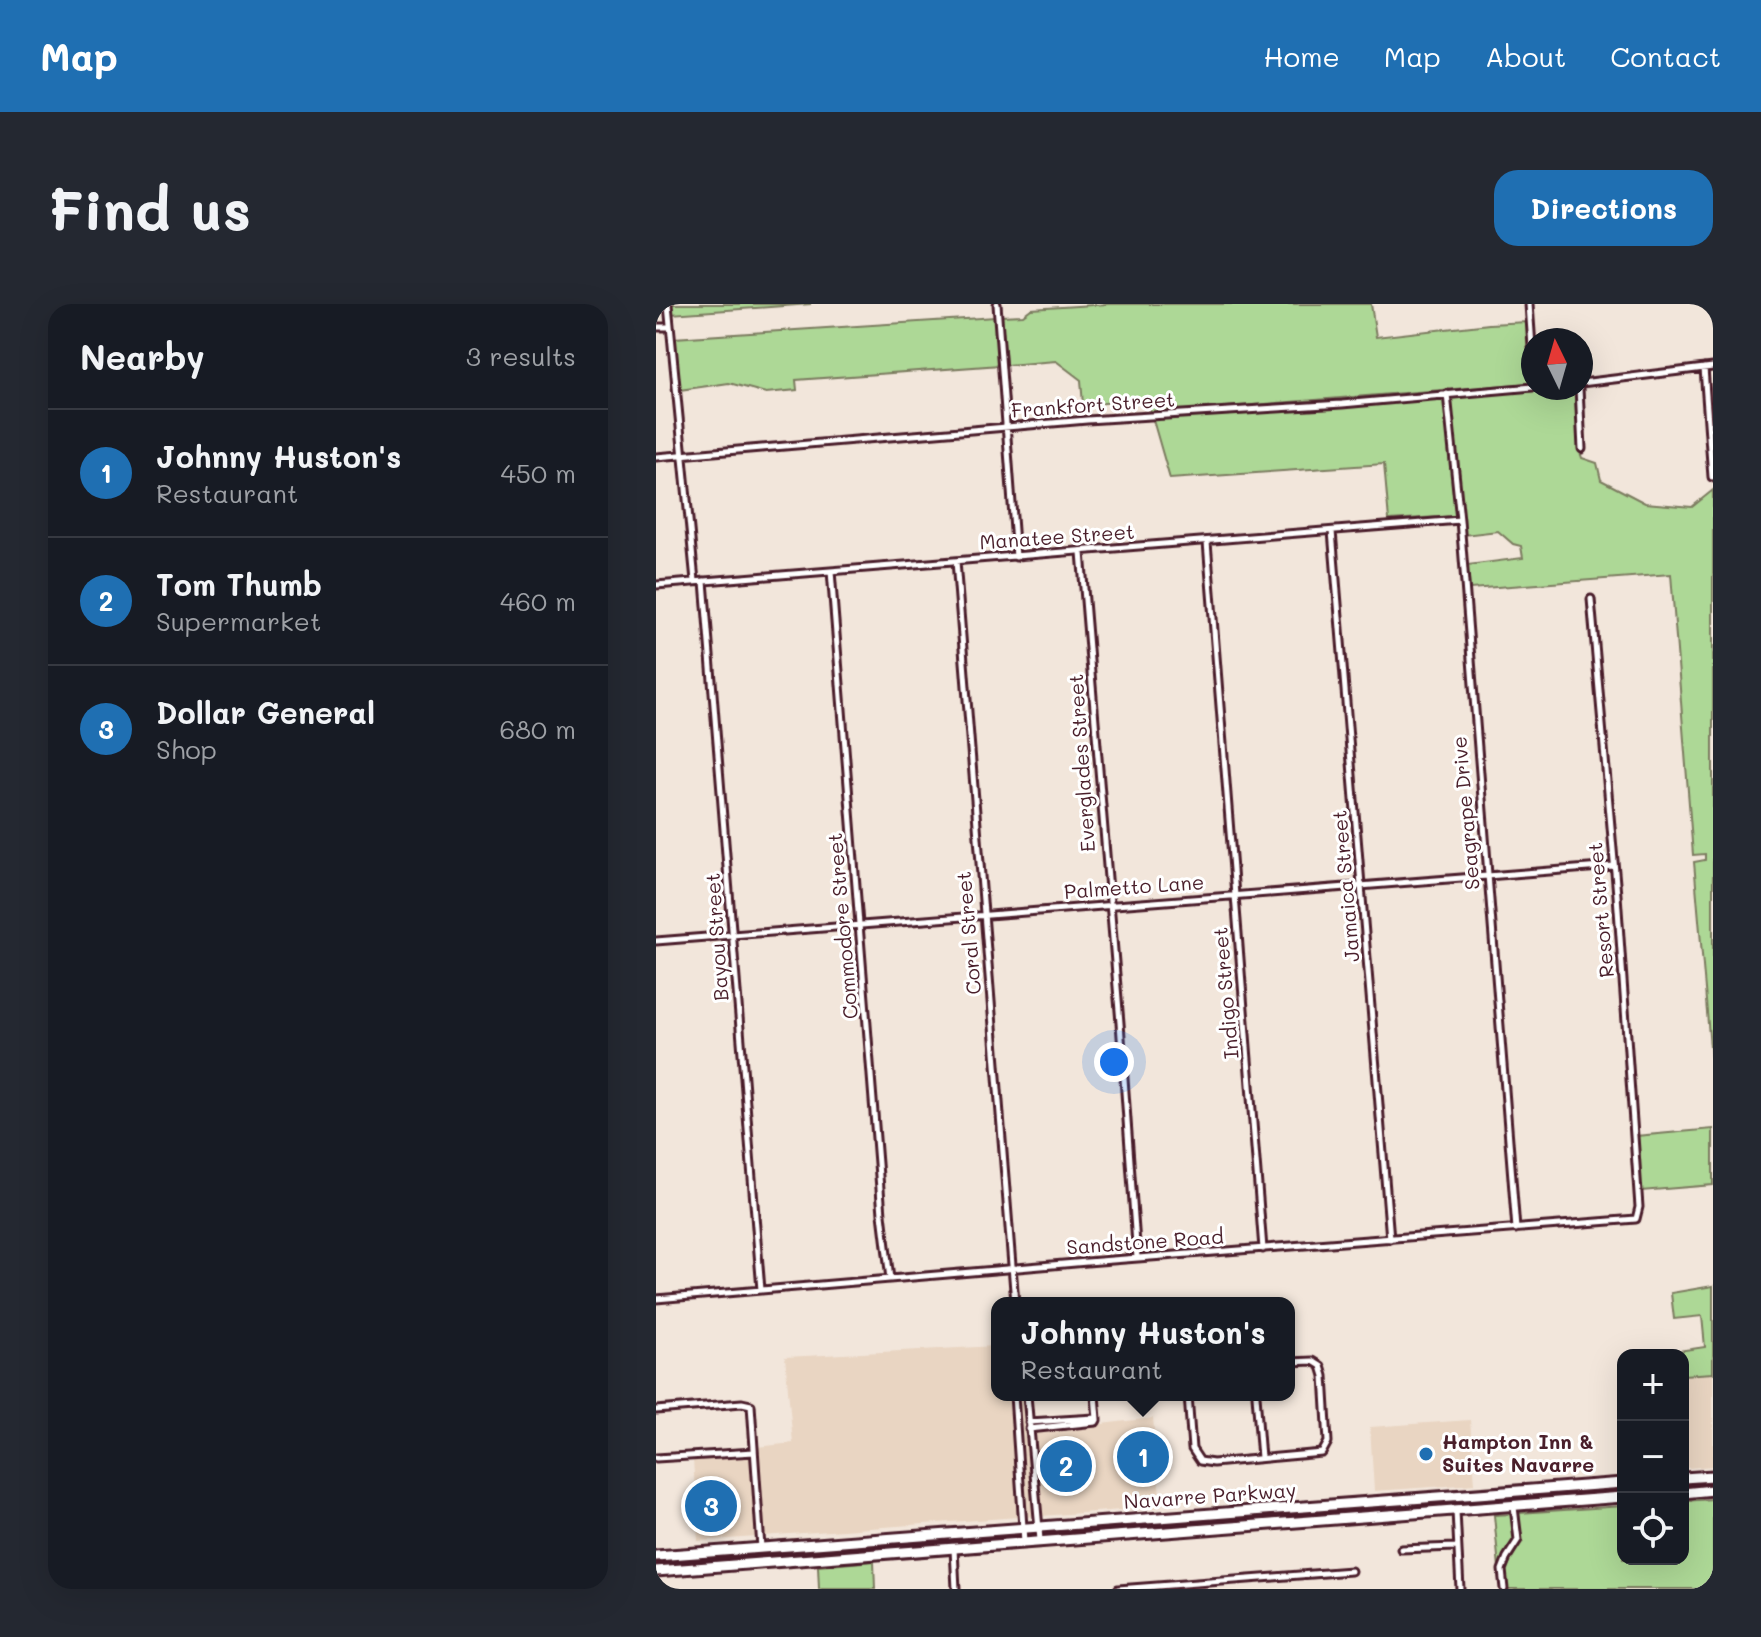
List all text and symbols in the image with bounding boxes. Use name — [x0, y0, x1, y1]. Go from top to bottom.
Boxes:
text: Map — [40, 31, 118, 81]
text: Home — [1264, 38, 1340, 74]
text: Map — [1384, 38, 1441, 74]
text: About — [1485, 38, 1566, 74]
text: Contact — [1610, 38, 1721, 74]
button: Directions — [1494, 170, 1713, 246]
text: Find us — [48, 172, 251, 245]
north arrow — [1521, 328, 1593, 400]
text: Nearby — [80, 334, 205, 379]
text: 3 results — [466, 339, 576, 373]
street label: Frankfort Street — [1010, 385, 1176, 423]
text: Johnny Huston's — [156, 436, 401, 476]
text: 1 — [100, 456, 112, 490]
text: 450 m — [500, 456, 576, 490]
text: Restaurant — [156, 476, 298, 510]
street label: Manatee Street — [978, 518, 1135, 554]
text: Tom Thumb — [156, 564, 322, 604]
text: 2 — [99, 584, 113, 618]
text: 460 m — [500, 584, 576, 618]
text: Supermarket — [156, 604, 321, 638]
street label: Everglades Street — [1062, 673, 1100, 853]
text: Dollar General — [156, 692, 375, 732]
text: 3 — [98, 712, 114, 746]
text: 680 m — [499, 712, 576, 746]
text: Shop — [156, 732, 217, 766]
street label: Seagrape Drive — [1445, 735, 1485, 891]
street label: Jamaica Street — [1325, 809, 1365, 963]
street label: Commodore Street — [821, 832, 863, 1020]
street label: Resort Street — [1581, 841, 1619, 979]
street label: Palmetto Lane — [1063, 868, 1205, 904]
street label: Coral Street — [950, 870, 986, 996]
street label: Bayou Street — [699, 872, 733, 1002]
street label: Indigo Street — [1206, 926, 1244, 1060]
your location — [1094, 1042, 1134, 1082]
street label: Sandstone Road — [1065, 1223, 1224, 1259]
popup — [991, 1297, 1295, 1401]
text: Johnny Huston's — [1020, 1312, 1266, 1352]
map controls — [1617, 1349, 1689, 1565]
button: + — [1617, 1349, 1689, 1421]
text: Restaurant — [1020, 1352, 1163, 1386]
button: − — [1617, 1421, 1689, 1493]
pin: 1 — [1117, 1427, 1169, 1487]
place label: Hampton Inn & Suites Navarre — [1442, 1428, 1594, 1477]
pin: 2 — [1040, 1436, 1092, 1496]
marker: Hampton Inn & Suites Navarre — [1417, 1445, 1435, 1463]
pin: 3 — [685, 1476, 737, 1536]
street label: Navarre Parkway — [1123, 1476, 1297, 1514]
button: locate — [1617, 1493, 1689, 1565]

